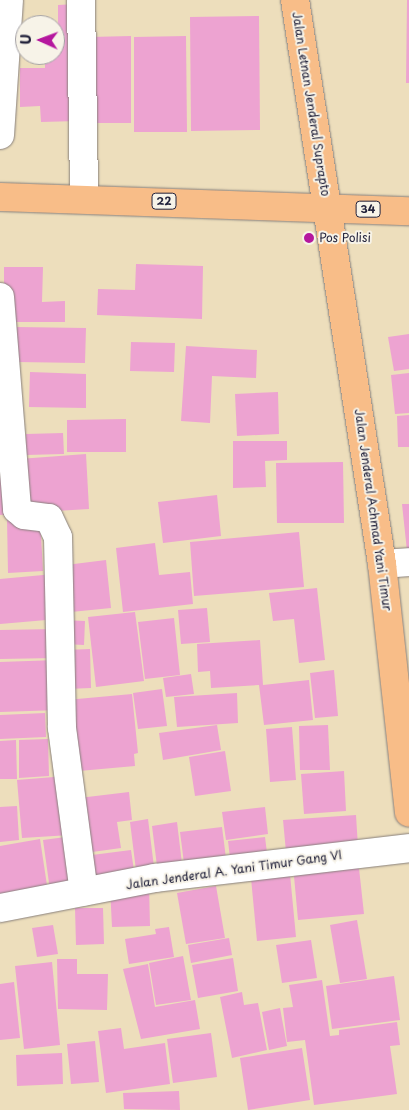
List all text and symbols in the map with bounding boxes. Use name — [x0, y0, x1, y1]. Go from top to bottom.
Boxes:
street label: Jalan Letnan Jenderal Suprapto — [289, 11, 333, 197]
north arrow — [15, 15, 65, 65]
text: U — [15, 34, 36, 45]
road number: 22 — [152, 192, 176, 210]
road number: 34 — [356, 200, 380, 218]
place label: Pos Polisi — [319, 231, 371, 245]
marker: Pos Polisi — [303, 232, 315, 244]
street label: Jalan Jenderal Achmad Yani Timur — [352, 408, 394, 612]
street label: Jalan Jenderal A. Yani Timur Gang VI — [124, 848, 344, 892]

